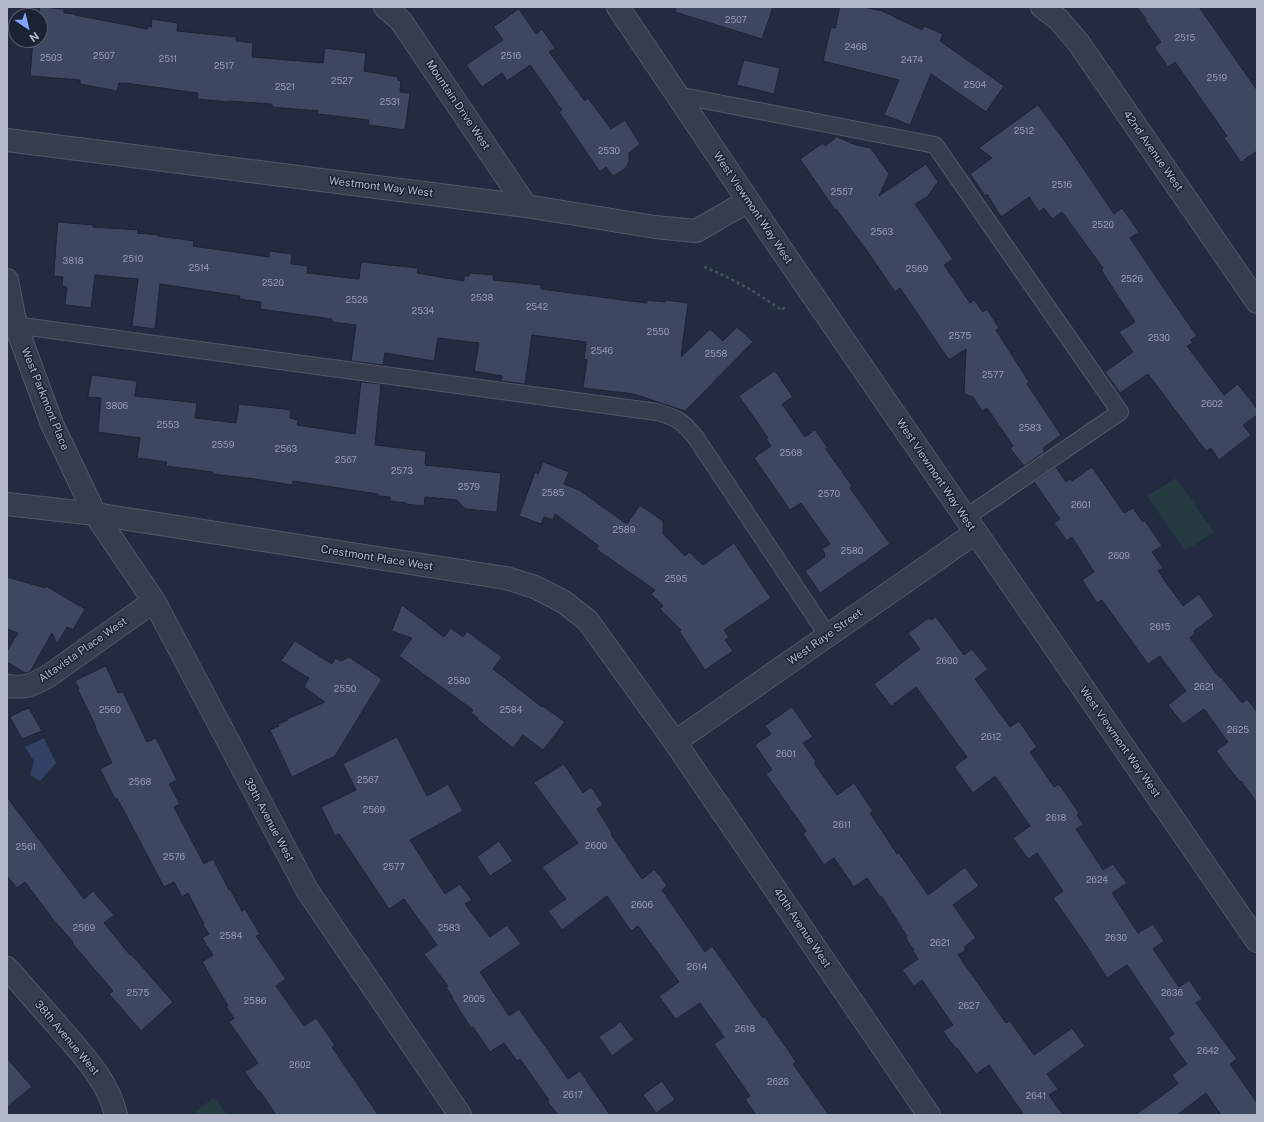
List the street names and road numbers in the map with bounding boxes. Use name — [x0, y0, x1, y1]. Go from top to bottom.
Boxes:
street label: Mountain Drive West — [423, 58, 493, 152]
street label: 42nd Avenue West — [1120, 108, 1186, 194]
street label: West Viewmont Way West — [710, 149, 796, 267]
street label: Westmont Way West — [328, 174, 434, 200]
street label: West Parkmont Place — [18, 346, 72, 452]
street label: West Viewmont Way West — [893, 416, 979, 534]
street label: Crestmont Place West — [320, 543, 434, 573]
street label: West Raye Street — [785, 606, 865, 668]
street label: Altavista Place West — [36, 615, 130, 685]
street label: West Viewmont Way West — [1077, 684, 1163, 800]
street label: 39th Avenue West — [241, 776, 297, 864]
street label: 40th Avenue West — [770, 886, 834, 970]
street label: 38th Avenue West — [32, 998, 102, 1078]

